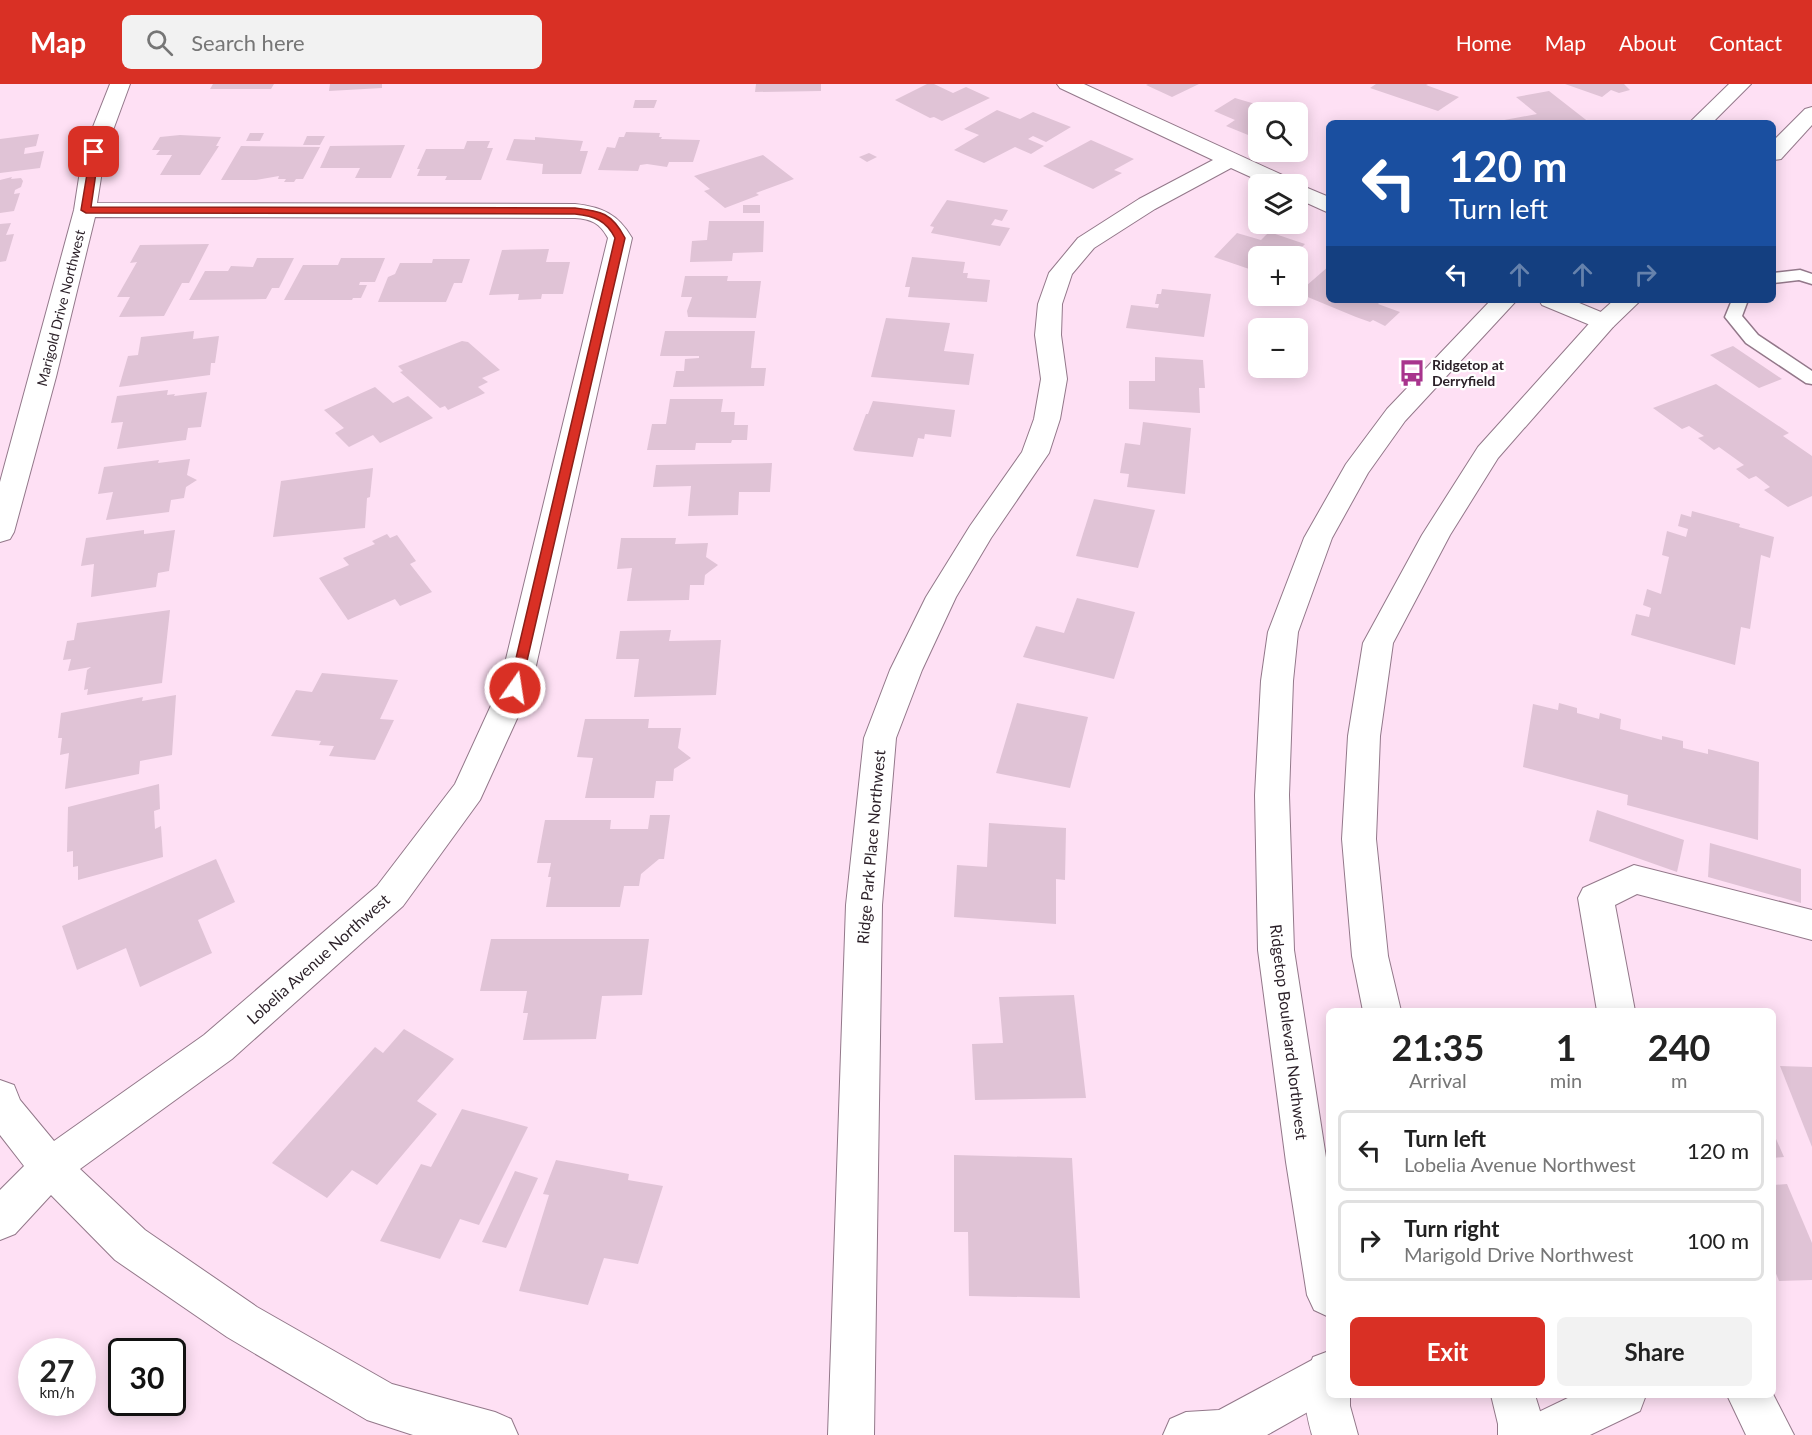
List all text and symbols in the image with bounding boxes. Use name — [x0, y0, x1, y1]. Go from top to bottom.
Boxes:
search box — [122, 15, 542, 69]
text: Map — [30, 25, 86, 59]
icon: search — [143, 26, 176, 59]
text: Search here — [191, 29, 305, 56]
text: Home — [1456, 30, 1512, 55]
text: Map — [1545, 30, 1586, 55]
text: About — [1619, 30, 1676, 55]
text: Contact — [1709, 30, 1782, 55]
map controls — [1248, 102, 1308, 378]
button: search — [1248, 102, 1308, 162]
pin — [68, 126, 119, 177]
icon: arrive — [77, 135, 110, 168]
text: 120 m — [1449, 141, 1567, 191]
icon: left — [1350, 144, 1428, 222]
button: layers — [1248, 174, 1308, 234]
text: Turn left — [1449, 192, 1548, 225]
street label: Marigold Drive Northwest — [33, 228, 88, 388]
button: + — [1248, 246, 1308, 306]
icon: left — [1440, 258, 1473, 291]
icon: ahead — [1503, 258, 1536, 291]
icon: ahead — [1566, 258, 1599, 291]
icon: right — [1629, 258, 1662, 291]
button: − — [1248, 318, 1308, 378]
place label: Ridgetop at Derryfield — [1432, 356, 1505, 389]
bus stop icon: Ridgetop at Derryfield — [1397, 358, 1427, 388]
position arrow — [483, 656, 547, 720]
street label: Ridge Park Place Northwest — [853, 749, 888, 945]
street label: Lobelia Avenue Northwest — [242, 889, 393, 1028]
street label: Ridgetop Boulevard Northwest — [1267, 923, 1312, 1141]
text: 21:35 — [1392, 1025, 1484, 1069]
text: 1 — [1556, 1025, 1577, 1069]
text: 240 — [1648, 1025, 1710, 1069]
text: Arrival — [1409, 1068, 1467, 1092]
text: min — [1550, 1068, 1582, 1092]
text: m — [1671, 1068, 1687, 1092]
text: Turn left — [1404, 1125, 1486, 1152]
icon: left — [1353, 1134, 1386, 1167]
text: 120 m — [1687, 1137, 1749, 1164]
text: Lobelia Avenue Northwest — [1404, 1152, 1636, 1176]
text: Turn right — [1404, 1215, 1499, 1242]
icon: right — [1353, 1224, 1386, 1257]
text: 100 m — [1687, 1227, 1749, 1254]
text: Marigold Drive Northwest — [1404, 1242, 1634, 1266]
button: Exit — [1350, 1317, 1545, 1386]
button: Share — [1557, 1317, 1752, 1386]
speed limit sign: 30 — [108, 1338, 186, 1416]
text: 27 — [40, 1352, 74, 1388]
text: km/h — [39, 1383, 75, 1401]

